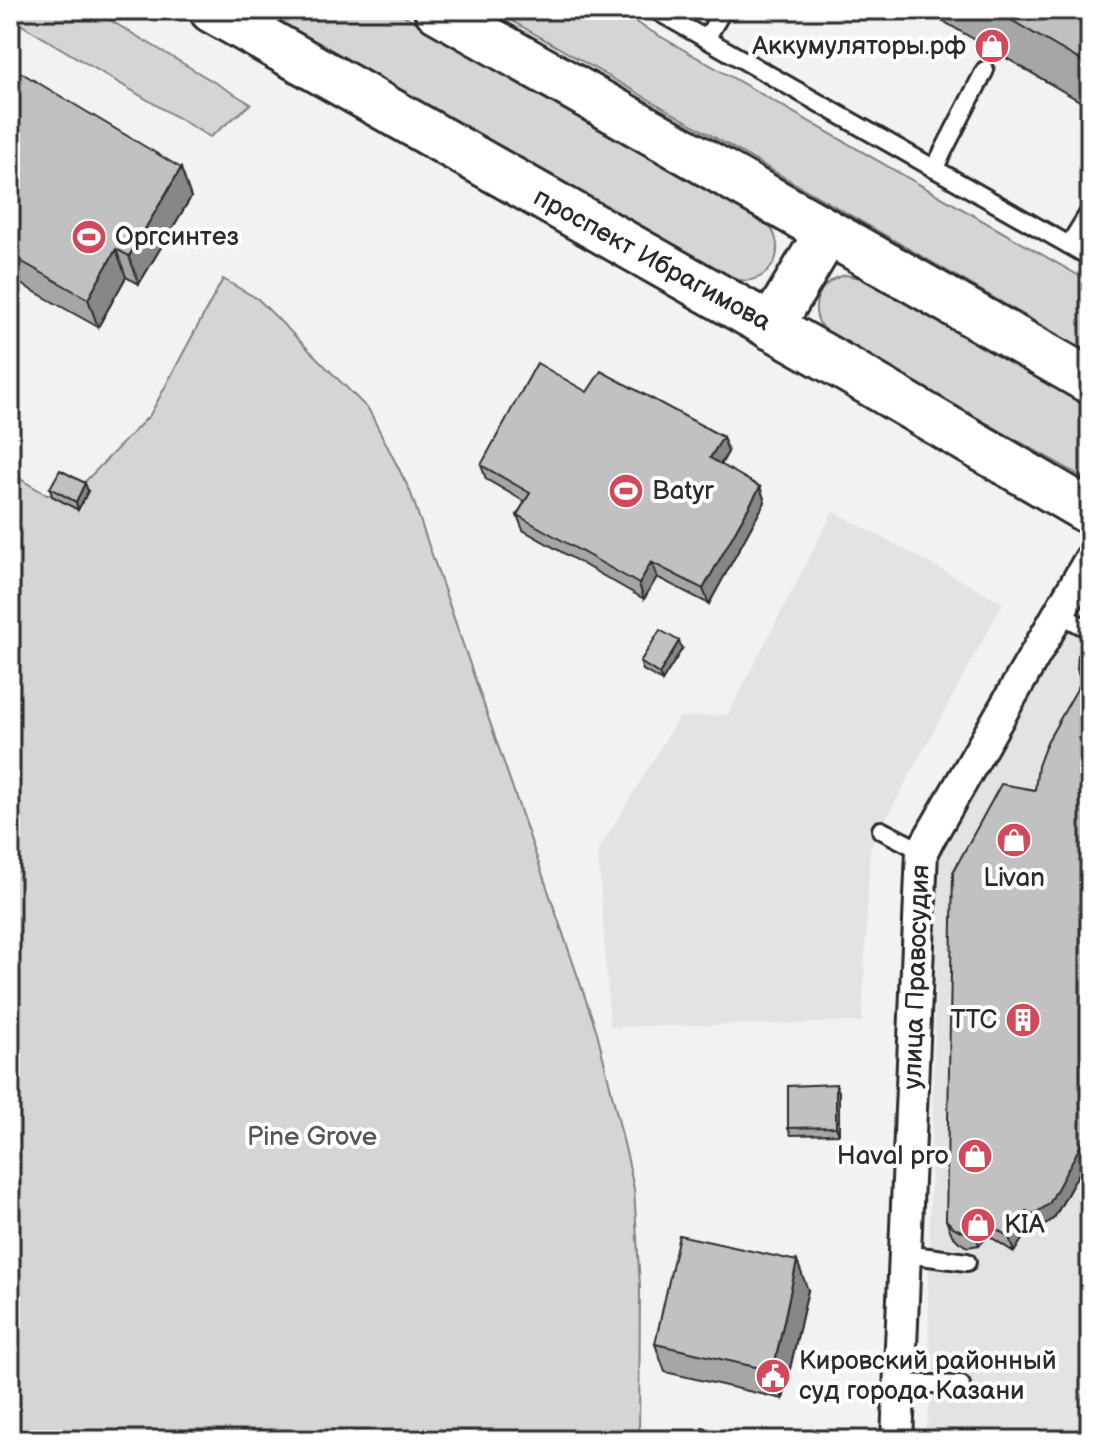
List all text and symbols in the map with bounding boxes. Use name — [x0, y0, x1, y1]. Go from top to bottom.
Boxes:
shop icon: Аккумуляторы.рф — [973, 27, 1011, 65]
place label: Аккумуляторы.рф — [751, 31, 966, 62]
street label: проспект Ибрагимова — [528, 182, 776, 338]
sports icon: Оргсинтез — [70, 218, 108, 256]
place label: Оргсинтез — [115, 222, 239, 253]
sports icon: Batyr — [607, 472, 645, 510]
place label: Batyr — [652, 476, 714, 507]
shop icon: Livan — [995, 821, 1033, 859]
place label: Livan — [983, 863, 1045, 894]
street label: улица Правосудия — [898, 864, 936, 1090]
building icon: ТТС — [1004, 1001, 1042, 1039]
place label: ТТС — [950, 1005, 997, 1036]
park label: Pine Grove — [247, 1122, 377, 1153]
shop icon: Haval pro — [956, 1137, 994, 1175]
place label: Haval pro — [837, 1141, 949, 1172]
shop icon: KIA — [959, 1206, 997, 1244]
place label: KIA — [1004, 1210, 1045, 1241]
place label: Кировский районный суд города Казани — [799, 1346, 1057, 1407]
public building icon: Кировский районный суд города Казани — [754, 1357, 792, 1395]

